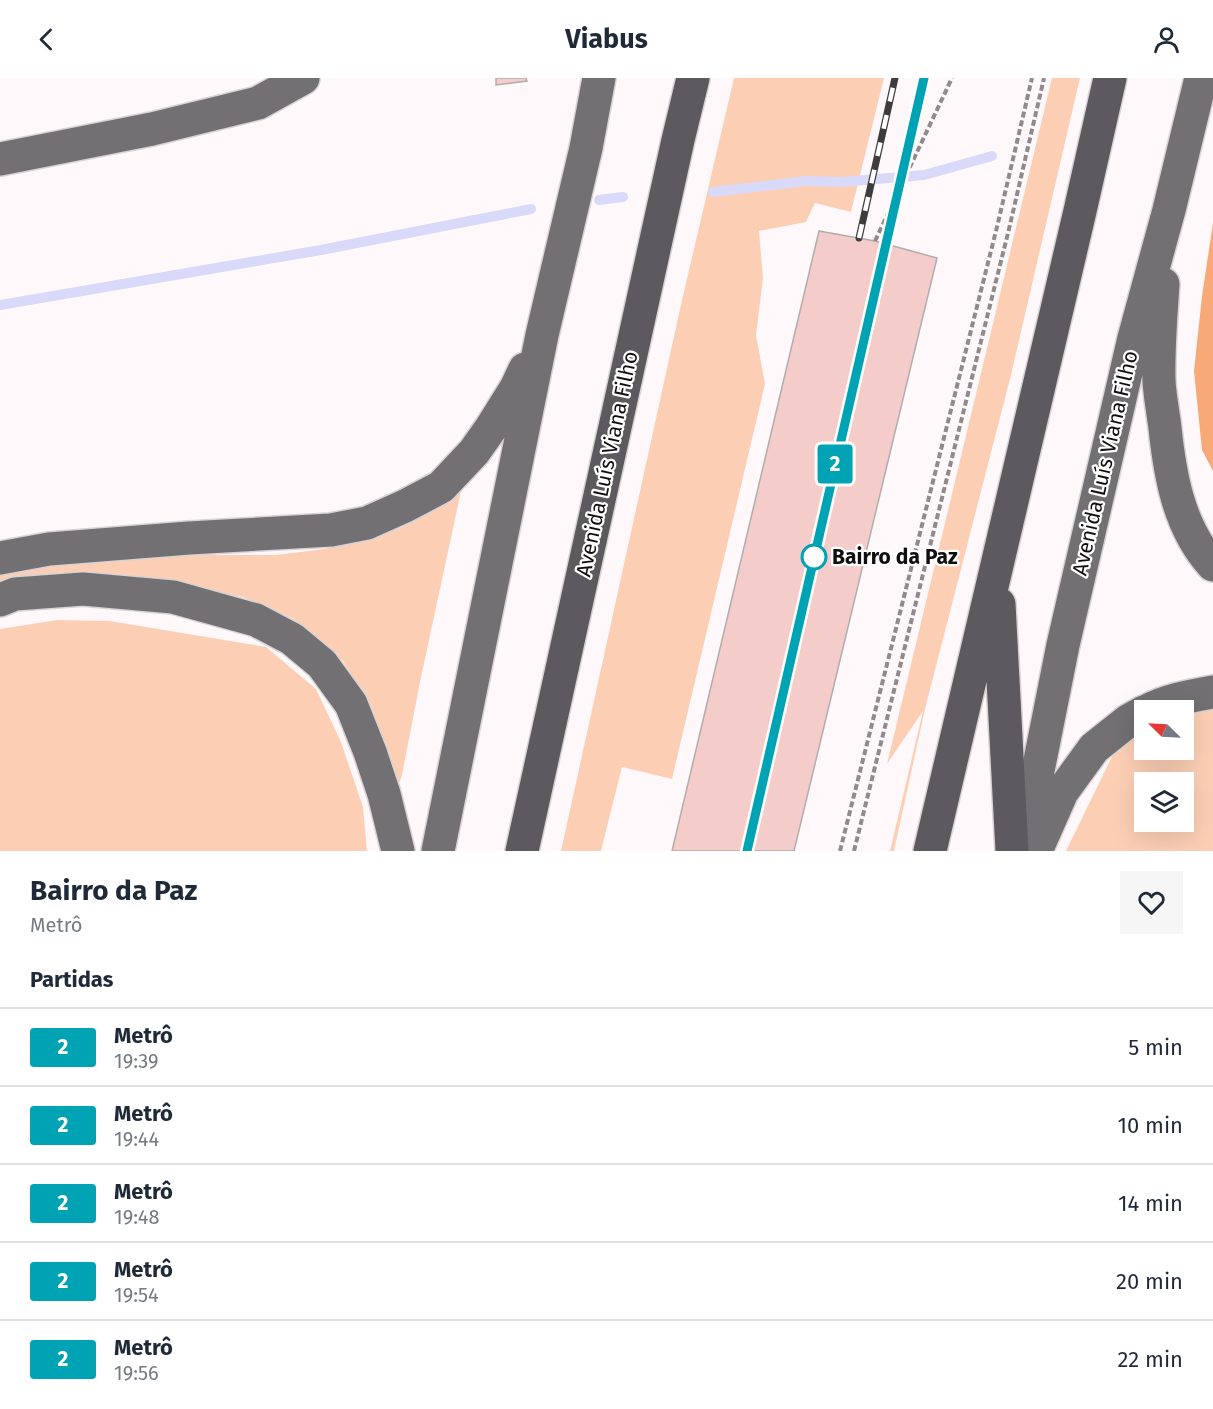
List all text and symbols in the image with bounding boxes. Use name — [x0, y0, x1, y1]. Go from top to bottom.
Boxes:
icon: back — [30, 23, 63, 56]
text: Viabus — [565, 23, 648, 55]
icon: person — [1150, 23, 1183, 56]
street label: Avenida Luís Viana Filho — [1066, 348, 1144, 578]
street label: Avenida Luís Viana Filho — [570, 349, 644, 579]
line badge: 2 — [816, 444, 854, 484]
text: 2 — [830, 451, 840, 477]
marker: Bairro da Paz — [801, 544, 827, 570]
place label: Bairro da Paz — [832, 544, 958, 570]
north arrow — [1134, 700, 1194, 760]
map controls — [1134, 700, 1194, 832]
button: layers — [1134, 772, 1194, 832]
button: heart — [1120, 871, 1183, 934]
text: Bairro da Paz — [30, 874, 197, 907]
text: Metrô — [30, 913, 82, 937]
text: Partidas — [30, 966, 113, 993]
text: Metrô — [114, 1022, 173, 1049]
text: 2 — [58, 1034, 68, 1060]
text: 5 min — [1128, 1034, 1183, 1061]
text: 19:39 — [114, 1049, 158, 1073]
text: Metrô — [114, 1100, 173, 1127]
text: 2 — [58, 1112, 68, 1138]
text: 10 min — [1117, 1112, 1183, 1139]
text: 19:44 — [114, 1127, 159, 1151]
text: Metrô — [114, 1178, 173, 1205]
text: 2 — [58, 1190, 68, 1216]
text: 14 min — [1118, 1190, 1183, 1217]
text: 19:48 — [114, 1205, 160, 1229]
text: Metrô — [114, 1256, 173, 1283]
text: 2 — [58, 1268, 68, 1294]
text: 20 min — [1116, 1268, 1183, 1295]
text: 19:54 — [114, 1283, 159, 1307]
text: Metrô — [114, 1334, 173, 1361]
text: 2 — [58, 1346, 68, 1372]
text: 22 min — [1117, 1346, 1183, 1373]
text: 19:56 — [114, 1361, 159, 1385]

